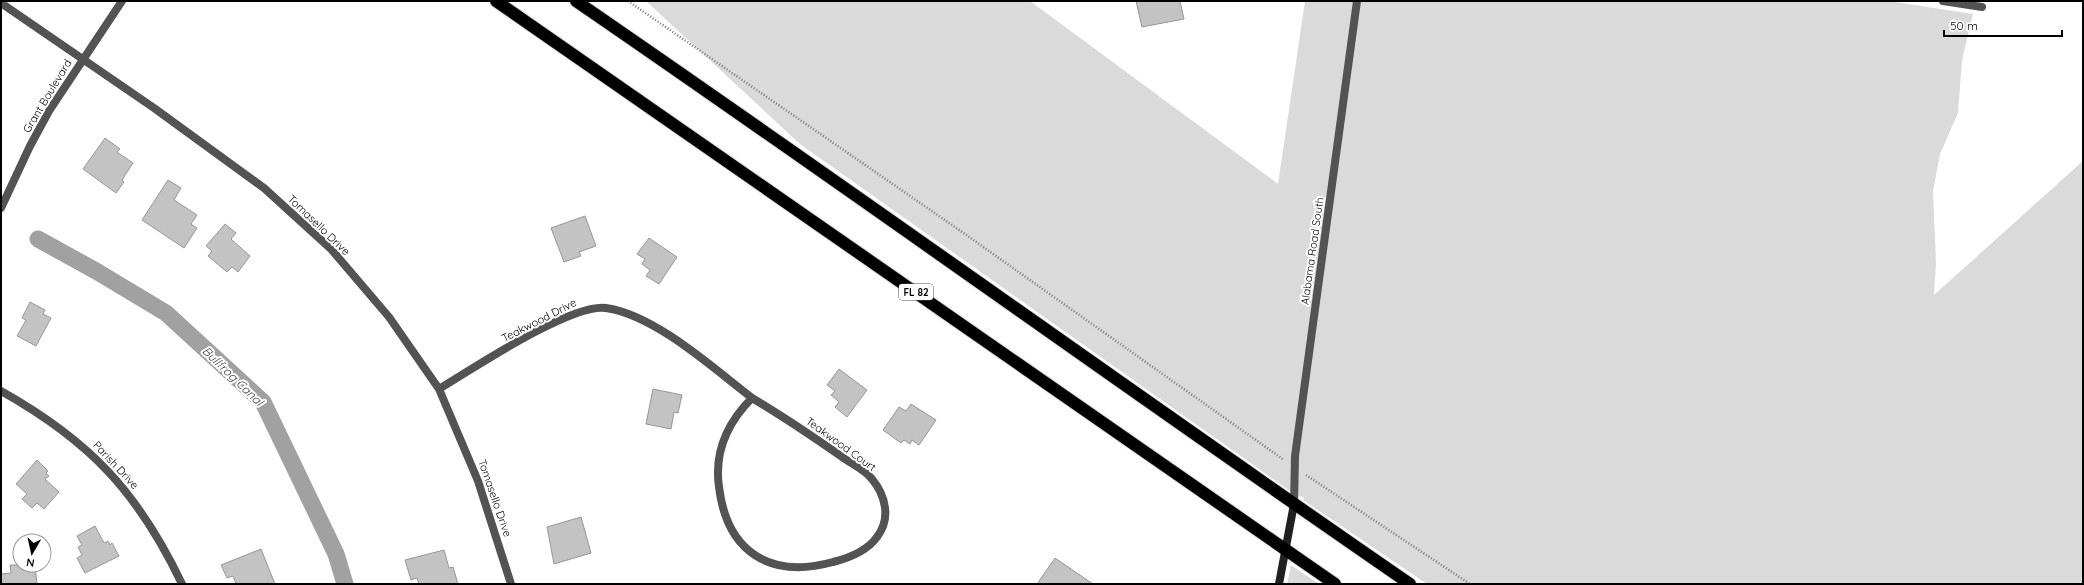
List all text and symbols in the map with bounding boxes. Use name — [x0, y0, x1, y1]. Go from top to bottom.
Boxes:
scale bar — [1944, 12, 2062, 38]
text: 50 m — [1950, 18, 1978, 33]
street label: Grant Boulevard — [20, 57, 74, 135]
street label: Tomasello Drive — [285, 192, 353, 258]
street label: Alabama Road South — [1298, 196, 1326, 306]
road number: FL 82 — [899, 284, 933, 300]
street label: Teakwood Drive — [499, 295, 579, 345]
water label: Bullfrog Canal — [199, 343, 267, 410]
street label: Teakwood Court — [803, 414, 879, 474]
street label: Parish Drive — [90, 438, 142, 492]
street label: Tomasello Drive — [475, 457, 515, 539]
north arrow — [12, 533, 52, 573]
text: N — [25, 555, 36, 570]

